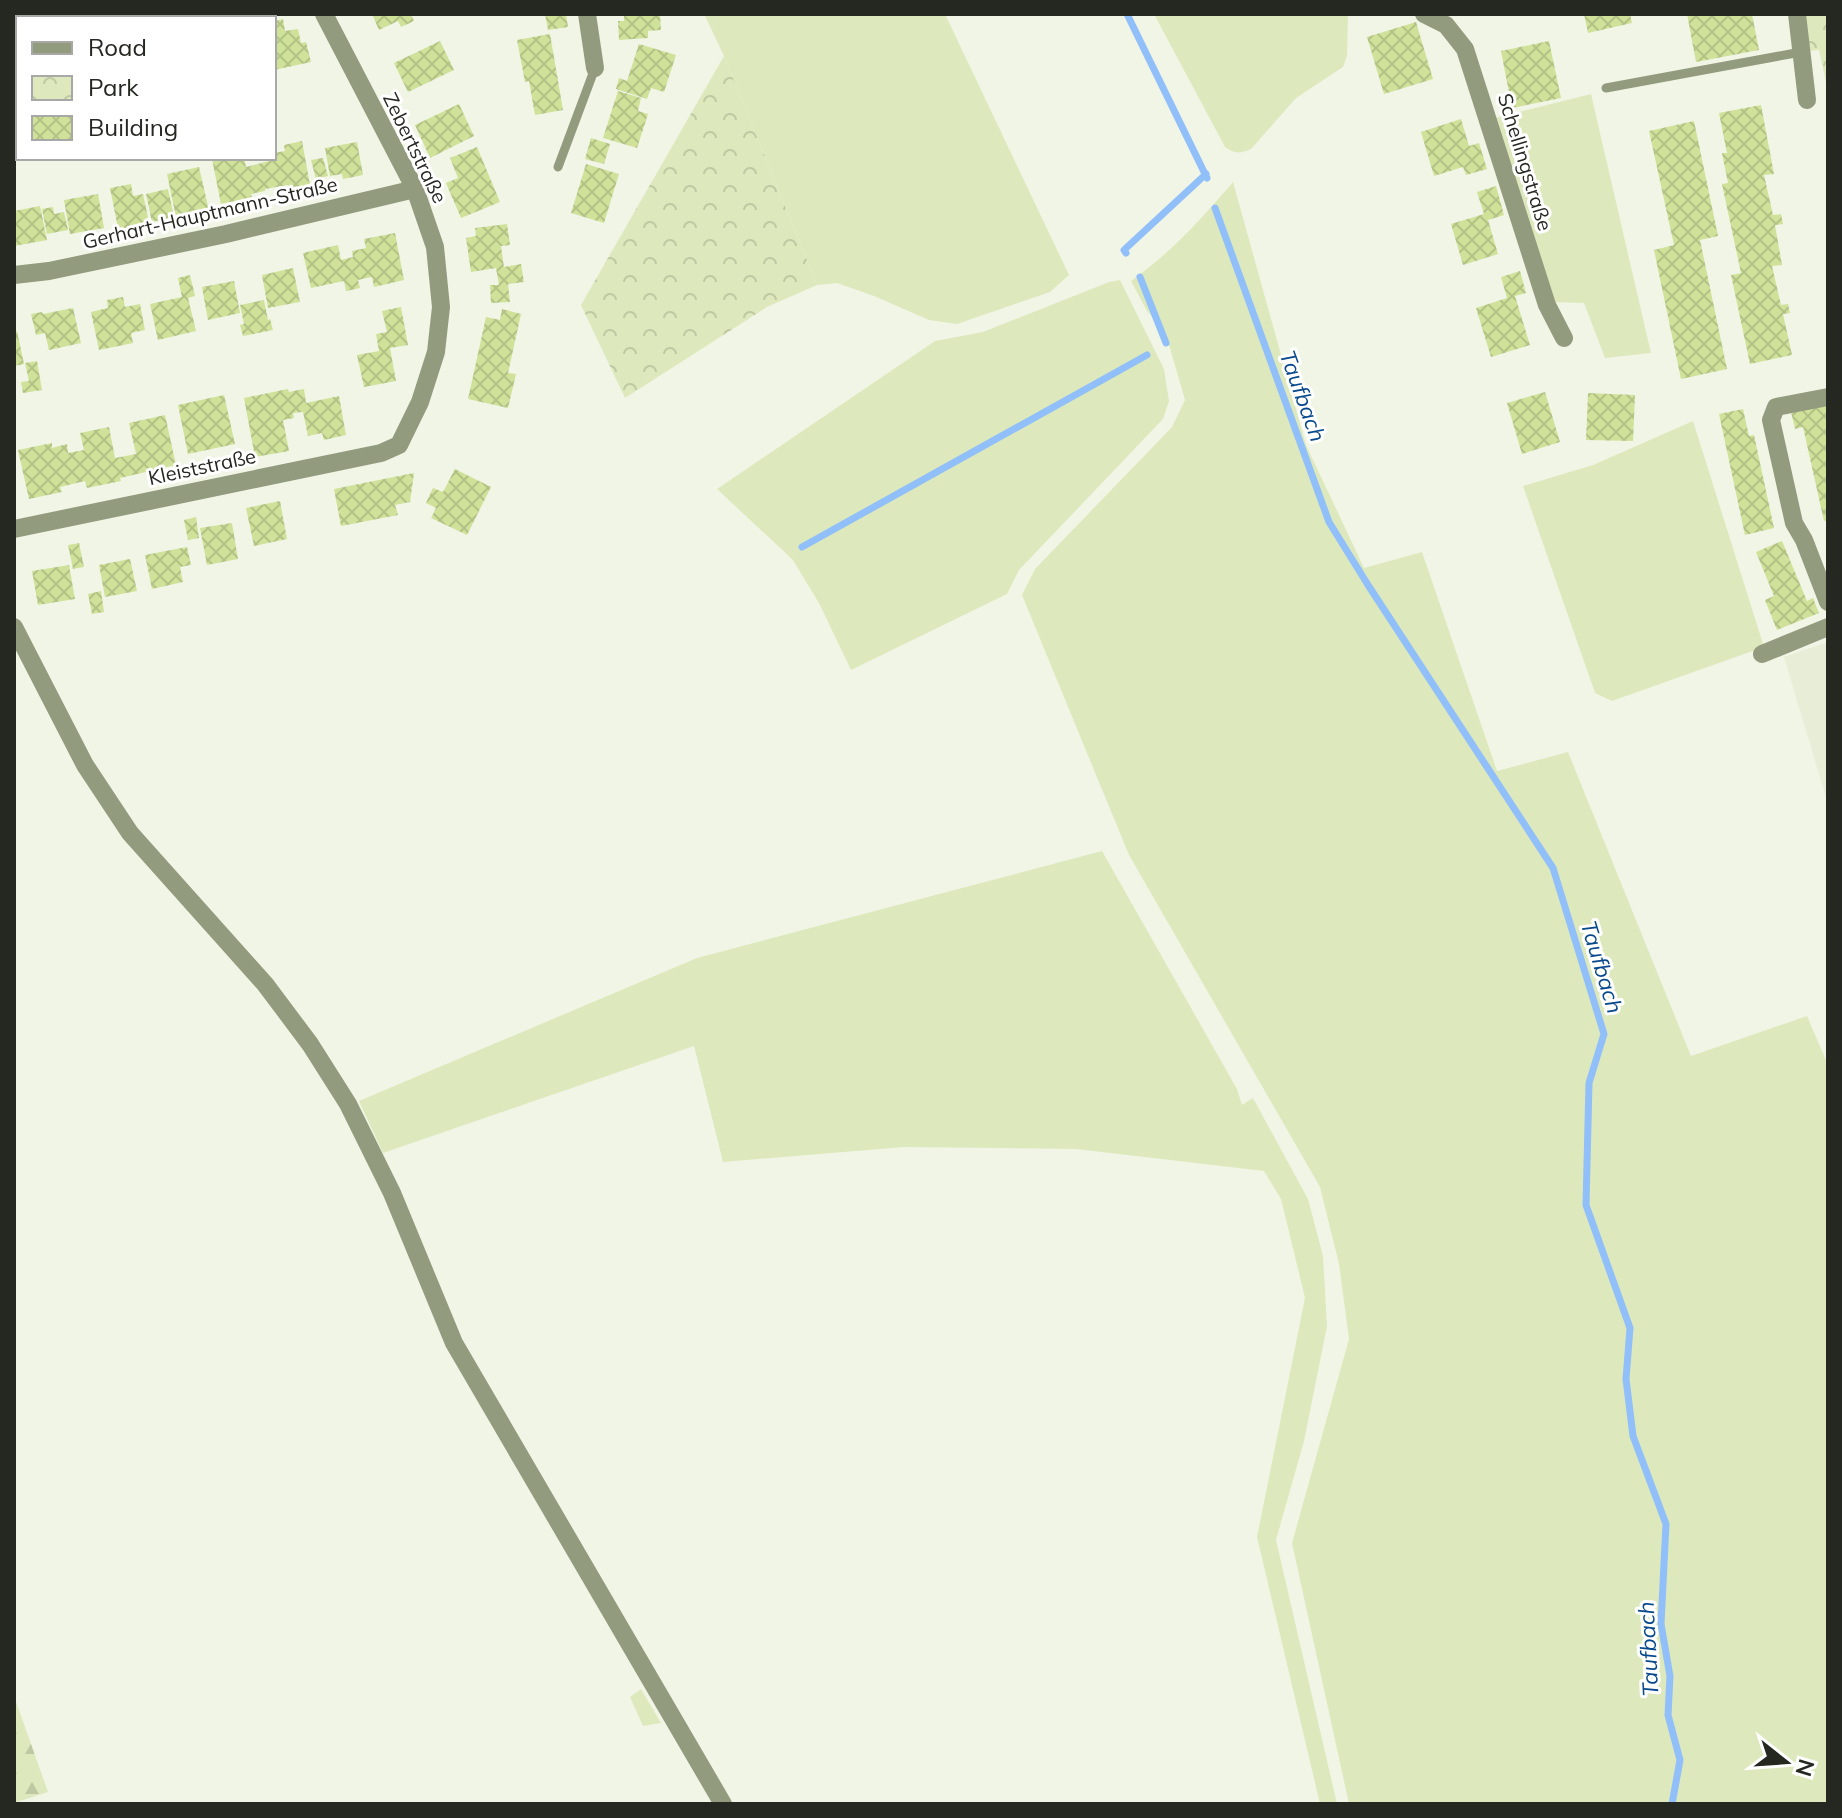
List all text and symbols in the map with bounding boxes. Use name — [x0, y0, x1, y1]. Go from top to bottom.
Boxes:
legend — [16, 16, 276, 160]
text: Road — [88, 32, 147, 62]
text: Park — [88, 72, 139, 102]
street label: Zebertstraße — [378, 88, 453, 207]
street label: Schellingstraße — [1493, 90, 1558, 234]
text: Building — [88, 112, 178, 142]
street label: Gerhart-Hauptmann-Straße — [80, 171, 340, 254]
water label: Taufbach — [1274, 347, 1332, 445]
street label: Kleiststraße — [146, 443, 258, 490]
water label: Taufbach — [1575, 917, 1629, 1017]
water label: Taufbach — [1632, 1601, 1664, 1697]
north arrow — [1746, 1722, 1826, 1802]
text: N — [1789, 1756, 1821, 1780]

